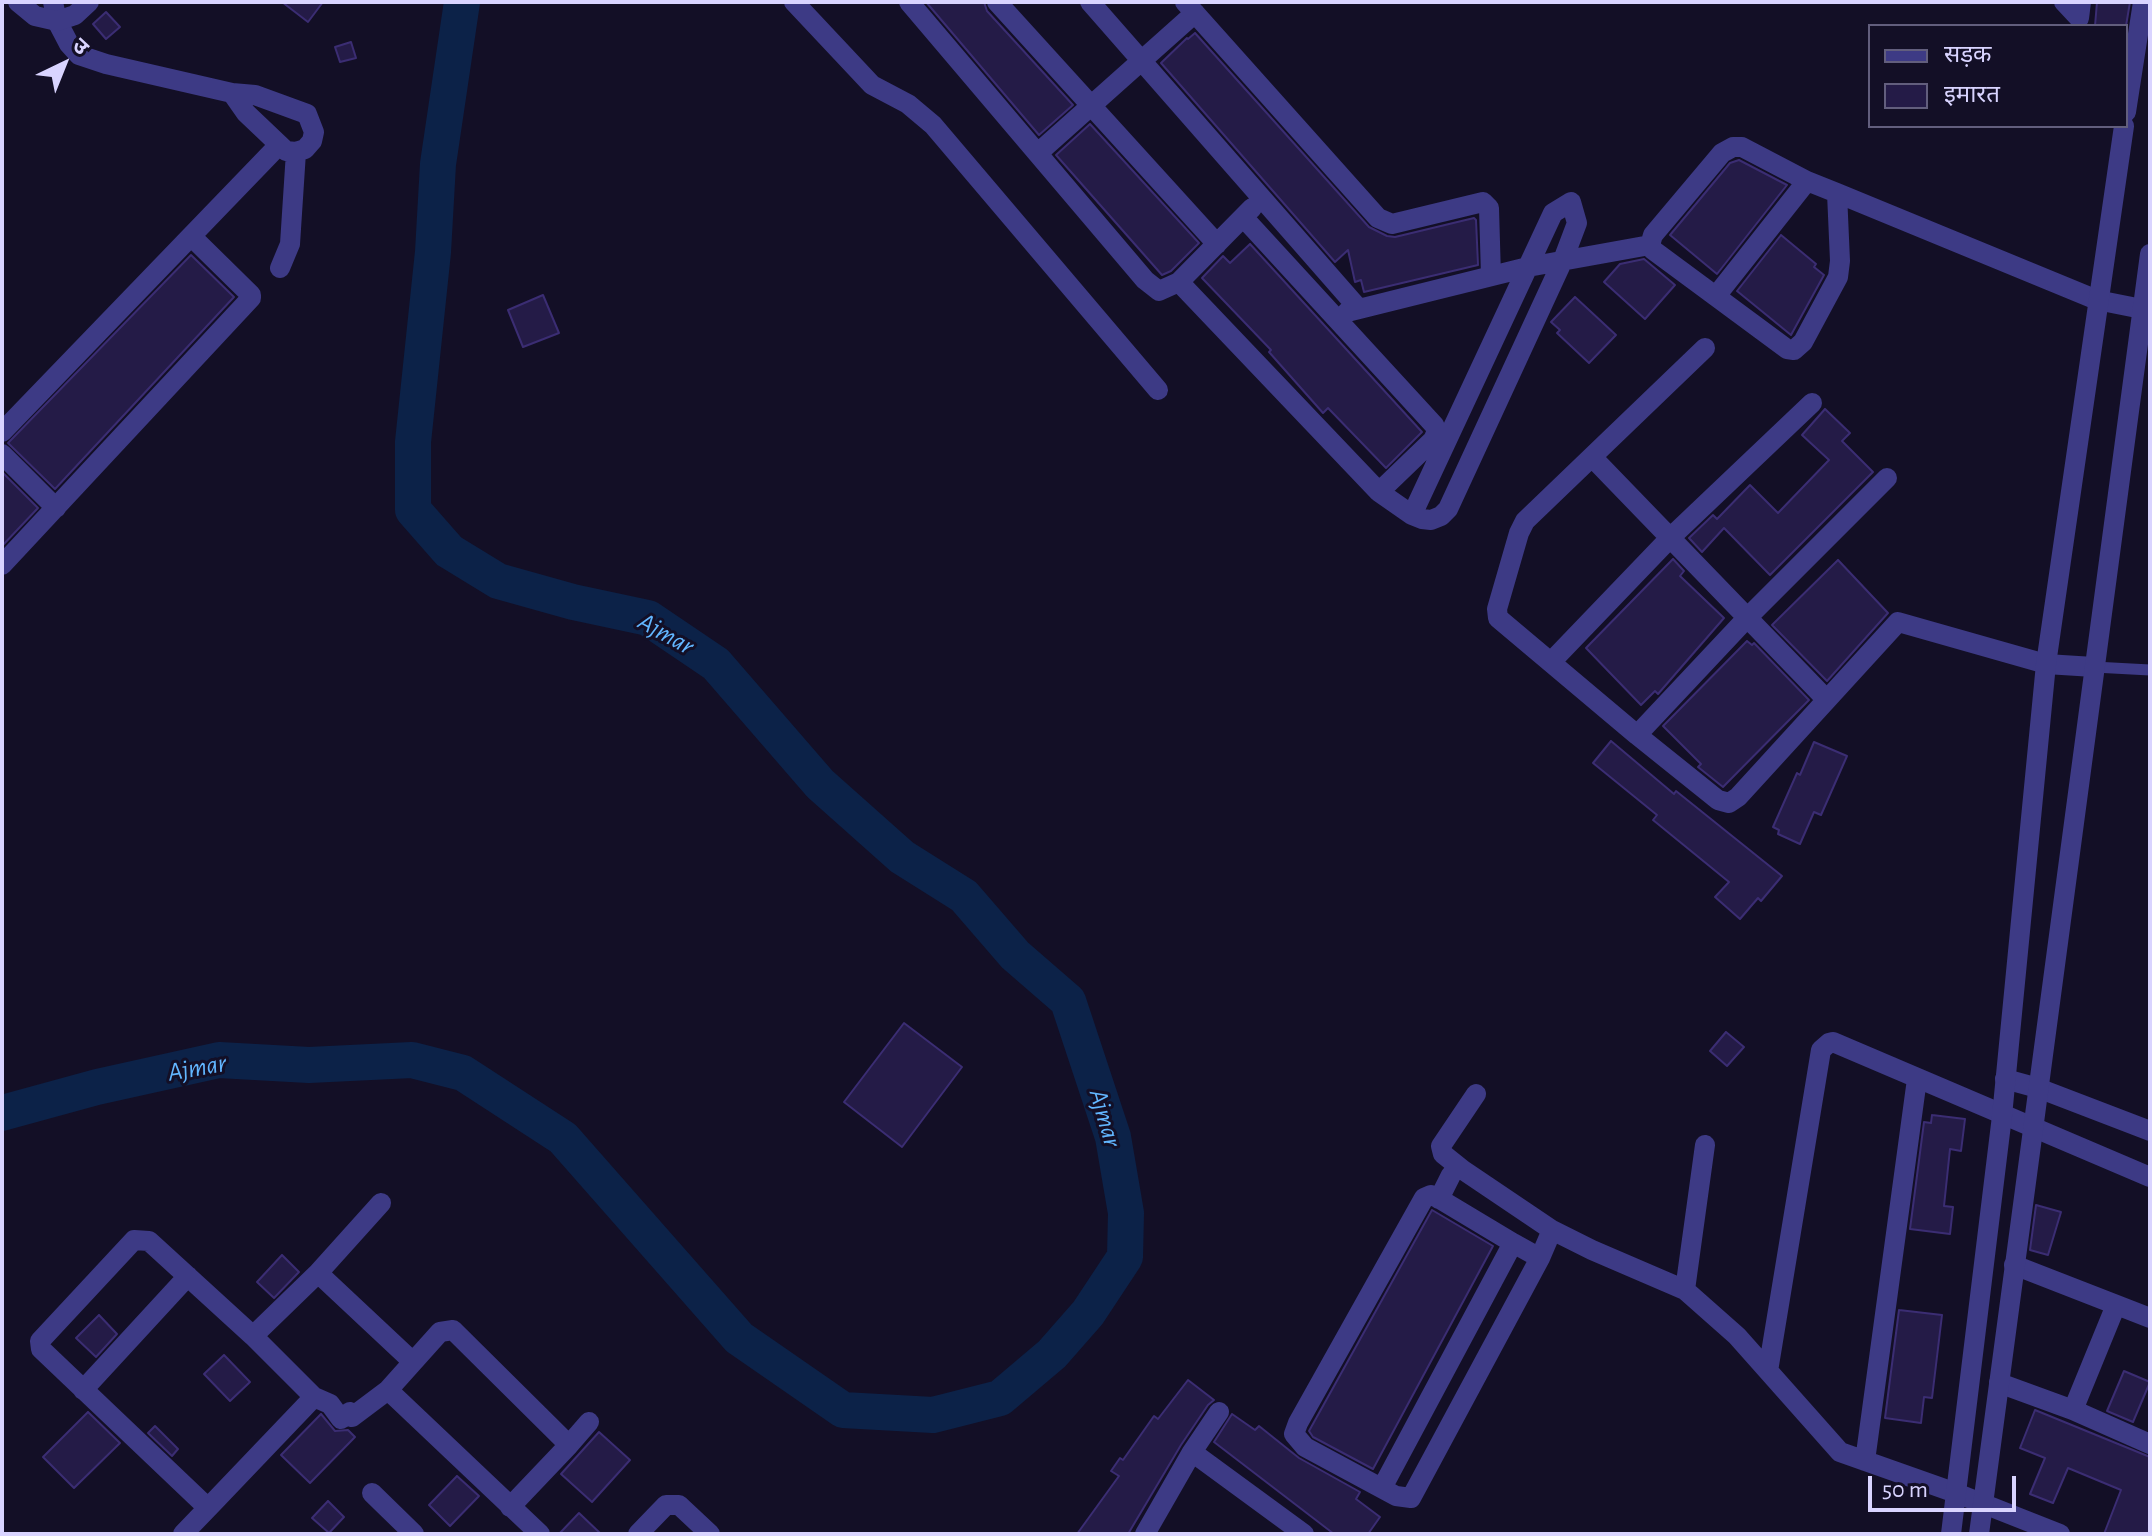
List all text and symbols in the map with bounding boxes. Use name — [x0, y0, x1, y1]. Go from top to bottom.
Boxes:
north arrow — [24, 24, 104, 104]
legend — [1868, 24, 2128, 128]
text: उ — [68, 34, 93, 59]
text: सड़क — [1944, 43, 1992, 67]
text: इमारत — [1944, 83, 2000, 107]
water label: Ajmar — [633, 606, 699, 662]
water label: Ajmar — [165, 1048, 229, 1088]
water label: Ajmar — [1082, 1085, 1128, 1151]
scale bar — [1872, 1460, 2020, 1510]
text: 50 m — [1882, 1478, 1928, 1502]

